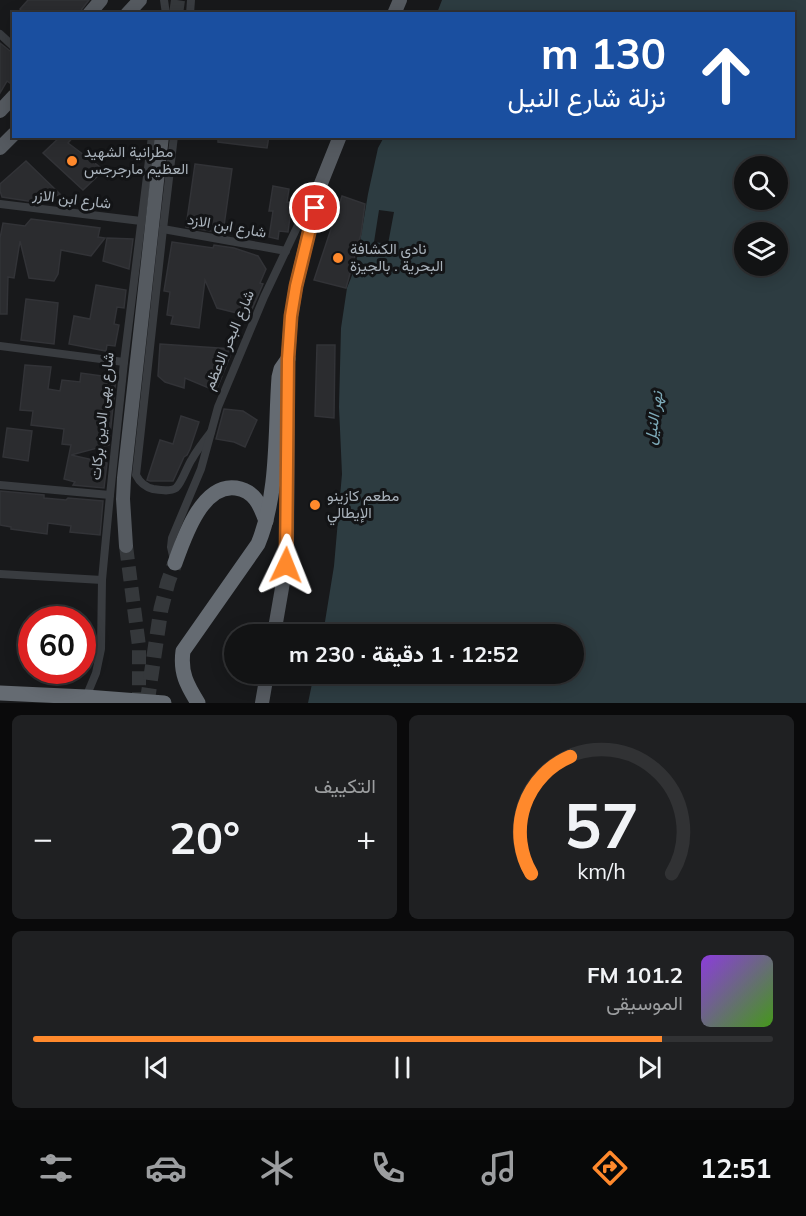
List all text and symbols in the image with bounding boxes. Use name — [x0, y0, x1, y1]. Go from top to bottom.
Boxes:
text: 130 m — [541, 27, 666, 80]
icon: ahead — [687, 36, 765, 114]
text: نزلة شارع النيل — [508, 80, 666, 114]
place label: مطرانية الشهيد العظيم مارجرجس — [84, 142, 189, 179]
marker: مطرانية الشهيد العظيم مارجرجس — [65, 154, 79, 168]
map controls — [734, 156, 788, 276]
button: search — [734, 156, 788, 210]
pin — [289, 182, 340, 233]
street label: شارع ابن الازر — [31, 184, 112, 215]
icon: arrive — [298, 191, 331, 224]
street label: شارع ابن الازد — [186, 209, 268, 244]
button: layers — [734, 222, 788, 276]
place label: نادى الكشافة البحرية . بالجيزة — [350, 239, 443, 275]
marker: نادى الكشافة البحرية . بالجيزة — [331, 251, 345, 265]
street label: شارع البحر الاعظم — [199, 287, 260, 393]
street label: شارع بهى الدين بركات — [85, 351, 120, 481]
water label: نهر النيل — [639, 389, 668, 446]
place label: مطعم كازينو الإيطالي — [327, 486, 399, 526]
marker: مطعم كازينو الإيطالي — [308, 498, 322, 512]
position arrow — [254, 533, 318, 597]
speed limit sign: 60 — [18, 606, 96, 684]
text: 12:52 · 1 دقيقة · 230 m — [289, 640, 519, 668]
text: التكييف — [314, 773, 376, 798]
text: 57 — [564, 785, 639, 864]
text: 20° — [169, 809, 240, 865]
text: − — [33, 817, 53, 858]
text: + — [356, 817, 376, 858]
text: km/h — [577, 857, 626, 884]
text: 101.2 FM — [587, 961, 683, 989]
text: الموسيقى — [606, 990, 683, 1015]
icon: previous — [140, 1051, 173, 1084]
icon: pause — [386, 1051, 419, 1084]
icon: next — [633, 1051, 666, 1084]
icon: filters — [35, 1147, 77, 1189]
icon: car — [145, 1147, 187, 1189]
icon: climate — [256, 1147, 298, 1189]
icon: phone — [367, 1147, 409, 1189]
icon: music — [478, 1147, 520, 1189]
icon: directions — [589, 1147, 631, 1189]
text: 12:51 — [700, 1151, 772, 1185]

